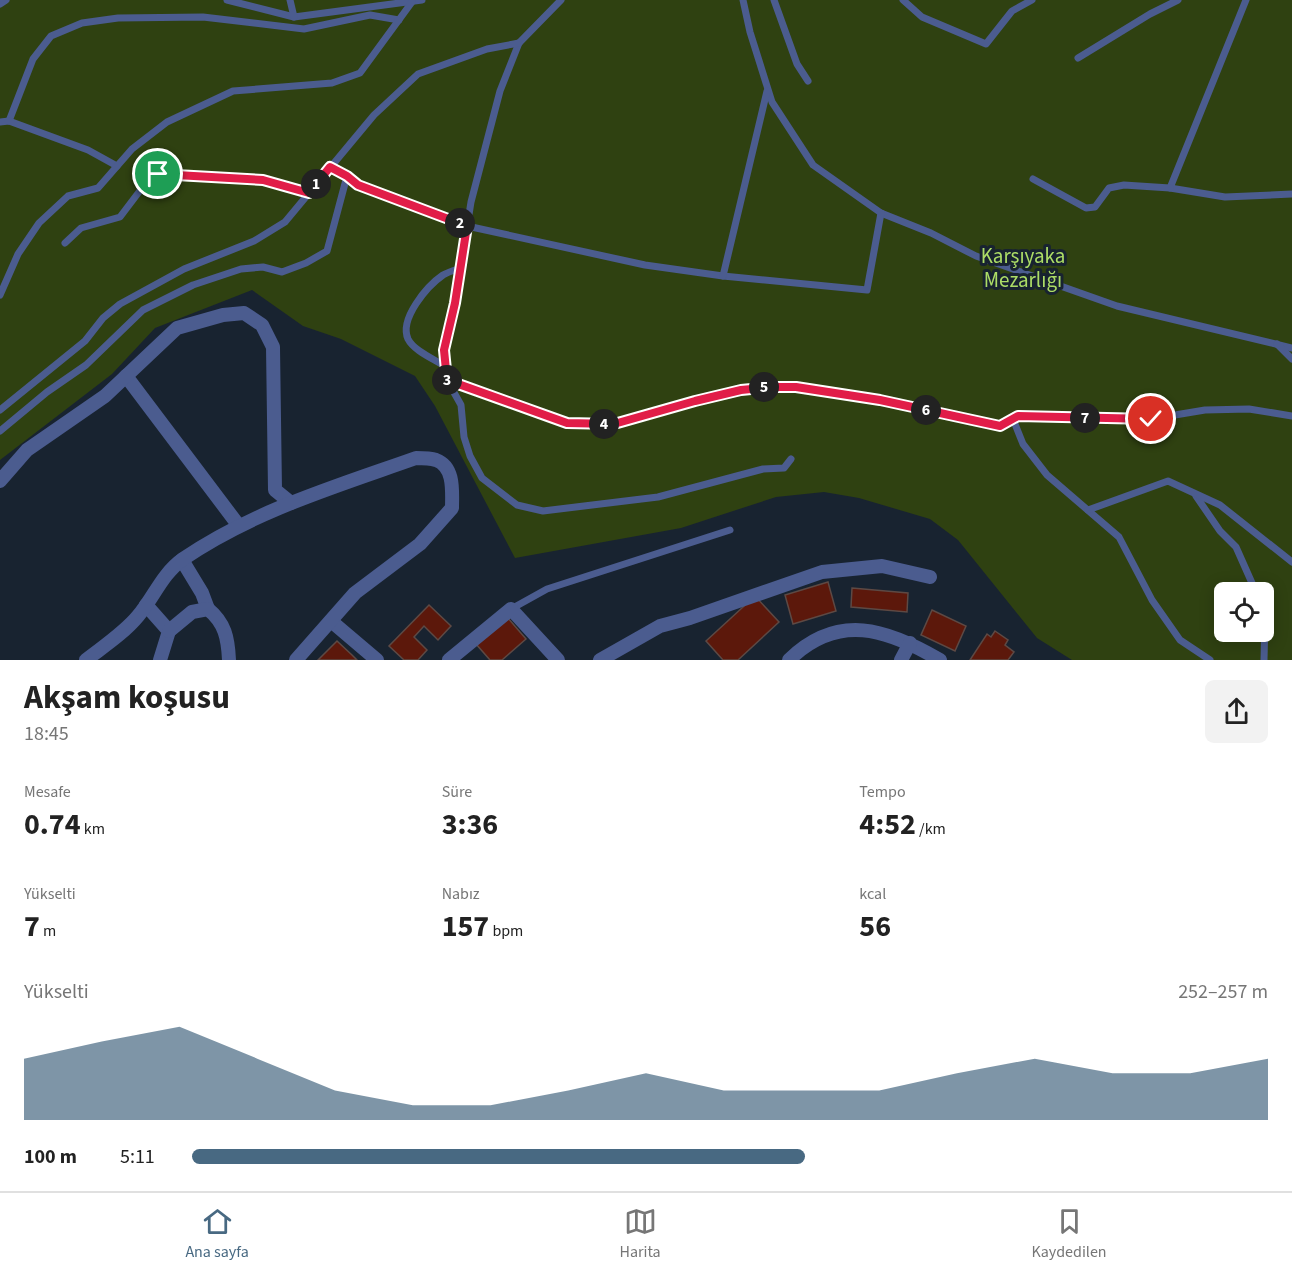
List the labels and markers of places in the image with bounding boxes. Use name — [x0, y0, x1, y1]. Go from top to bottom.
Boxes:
pin — [132, 148, 183, 199]
pin: 1 — [301, 169, 331, 199]
pin: 2 — [445, 208, 475, 238]
pin: 3 — [432, 365, 462, 395]
pin: 5 — [749, 372, 779, 402]
pin — [1125, 393, 1176, 444]
pin: 6 — [911, 395, 941, 425]
pin: 7 — [1070, 403, 1100, 433]
pin: 4 — [589, 409, 619, 439]

